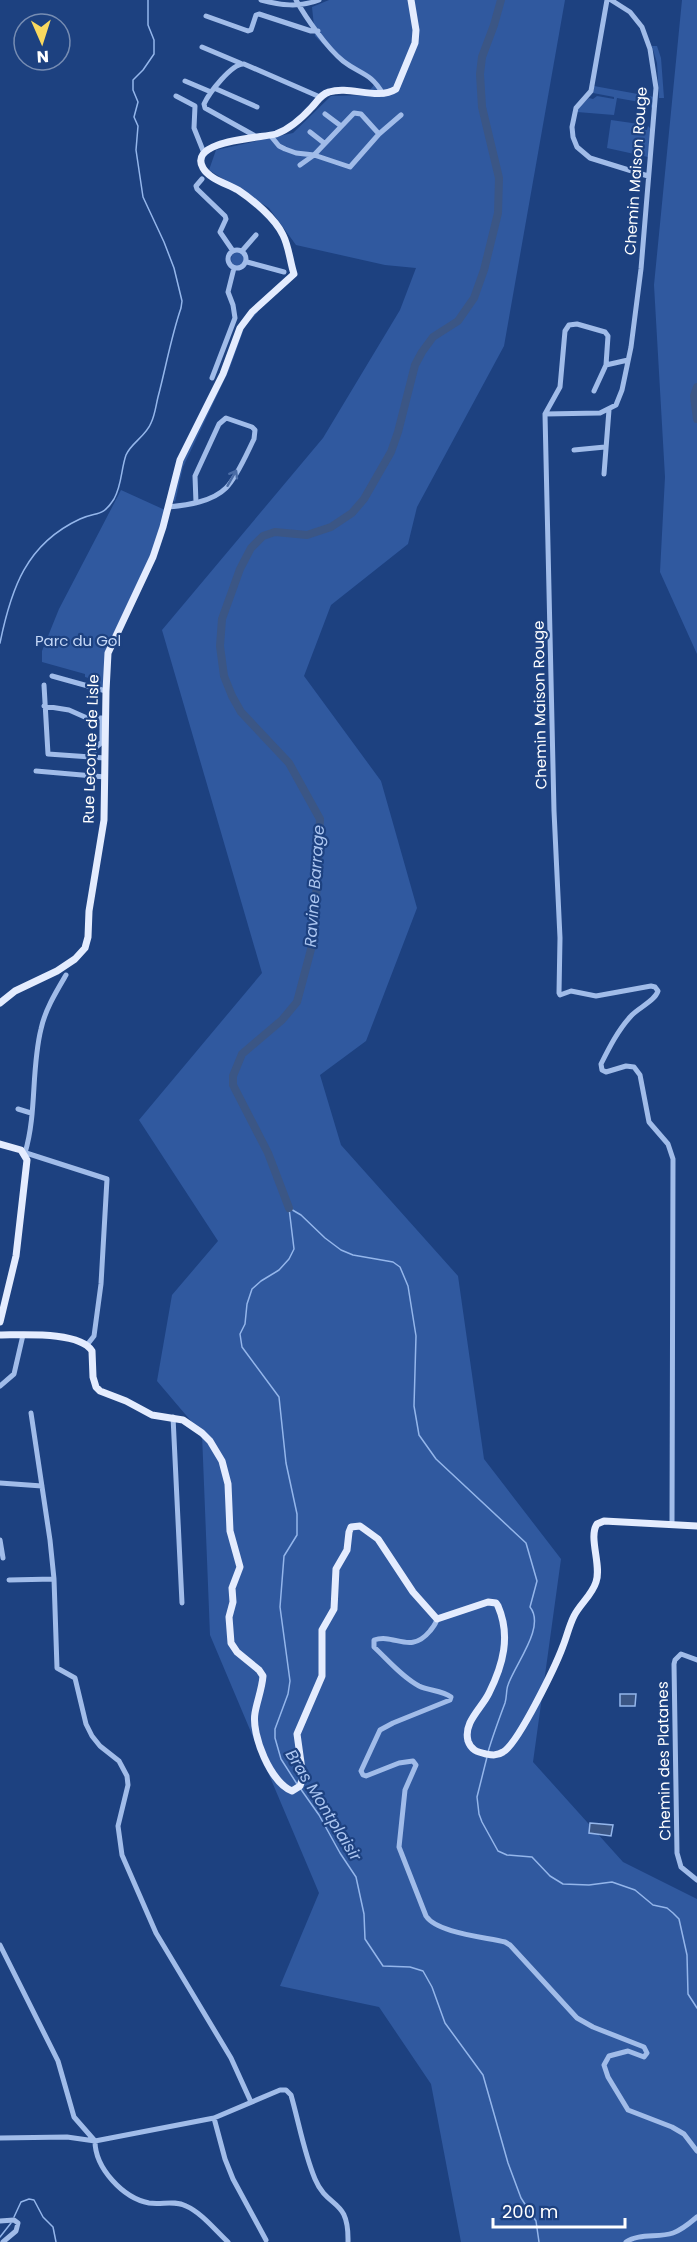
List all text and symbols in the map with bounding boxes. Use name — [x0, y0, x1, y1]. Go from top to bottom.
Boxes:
north arrow — [12, 12, 72, 72]
text: N — [36, 45, 49, 68]
street label: Chemin Maison Rouge — [619, 86, 652, 256]
one-way arrow — [226, 470, 238, 487]
street label: Chemin Maison Rouge — [528, 620, 551, 790]
park label: Parc du Gol — [35, 630, 121, 651]
street label: Rue Leconte de Lisle — [77, 674, 104, 824]
water label: Ravine Barrage — [299, 824, 330, 948]
street label: Chemin des Platanes — [652, 1681, 675, 1841]
water label: Bras Montplaisir — [280, 1745, 368, 1866]
scale bar — [493, 2191, 625, 2229]
text: 200 m — [502, 2199, 558, 2224]

